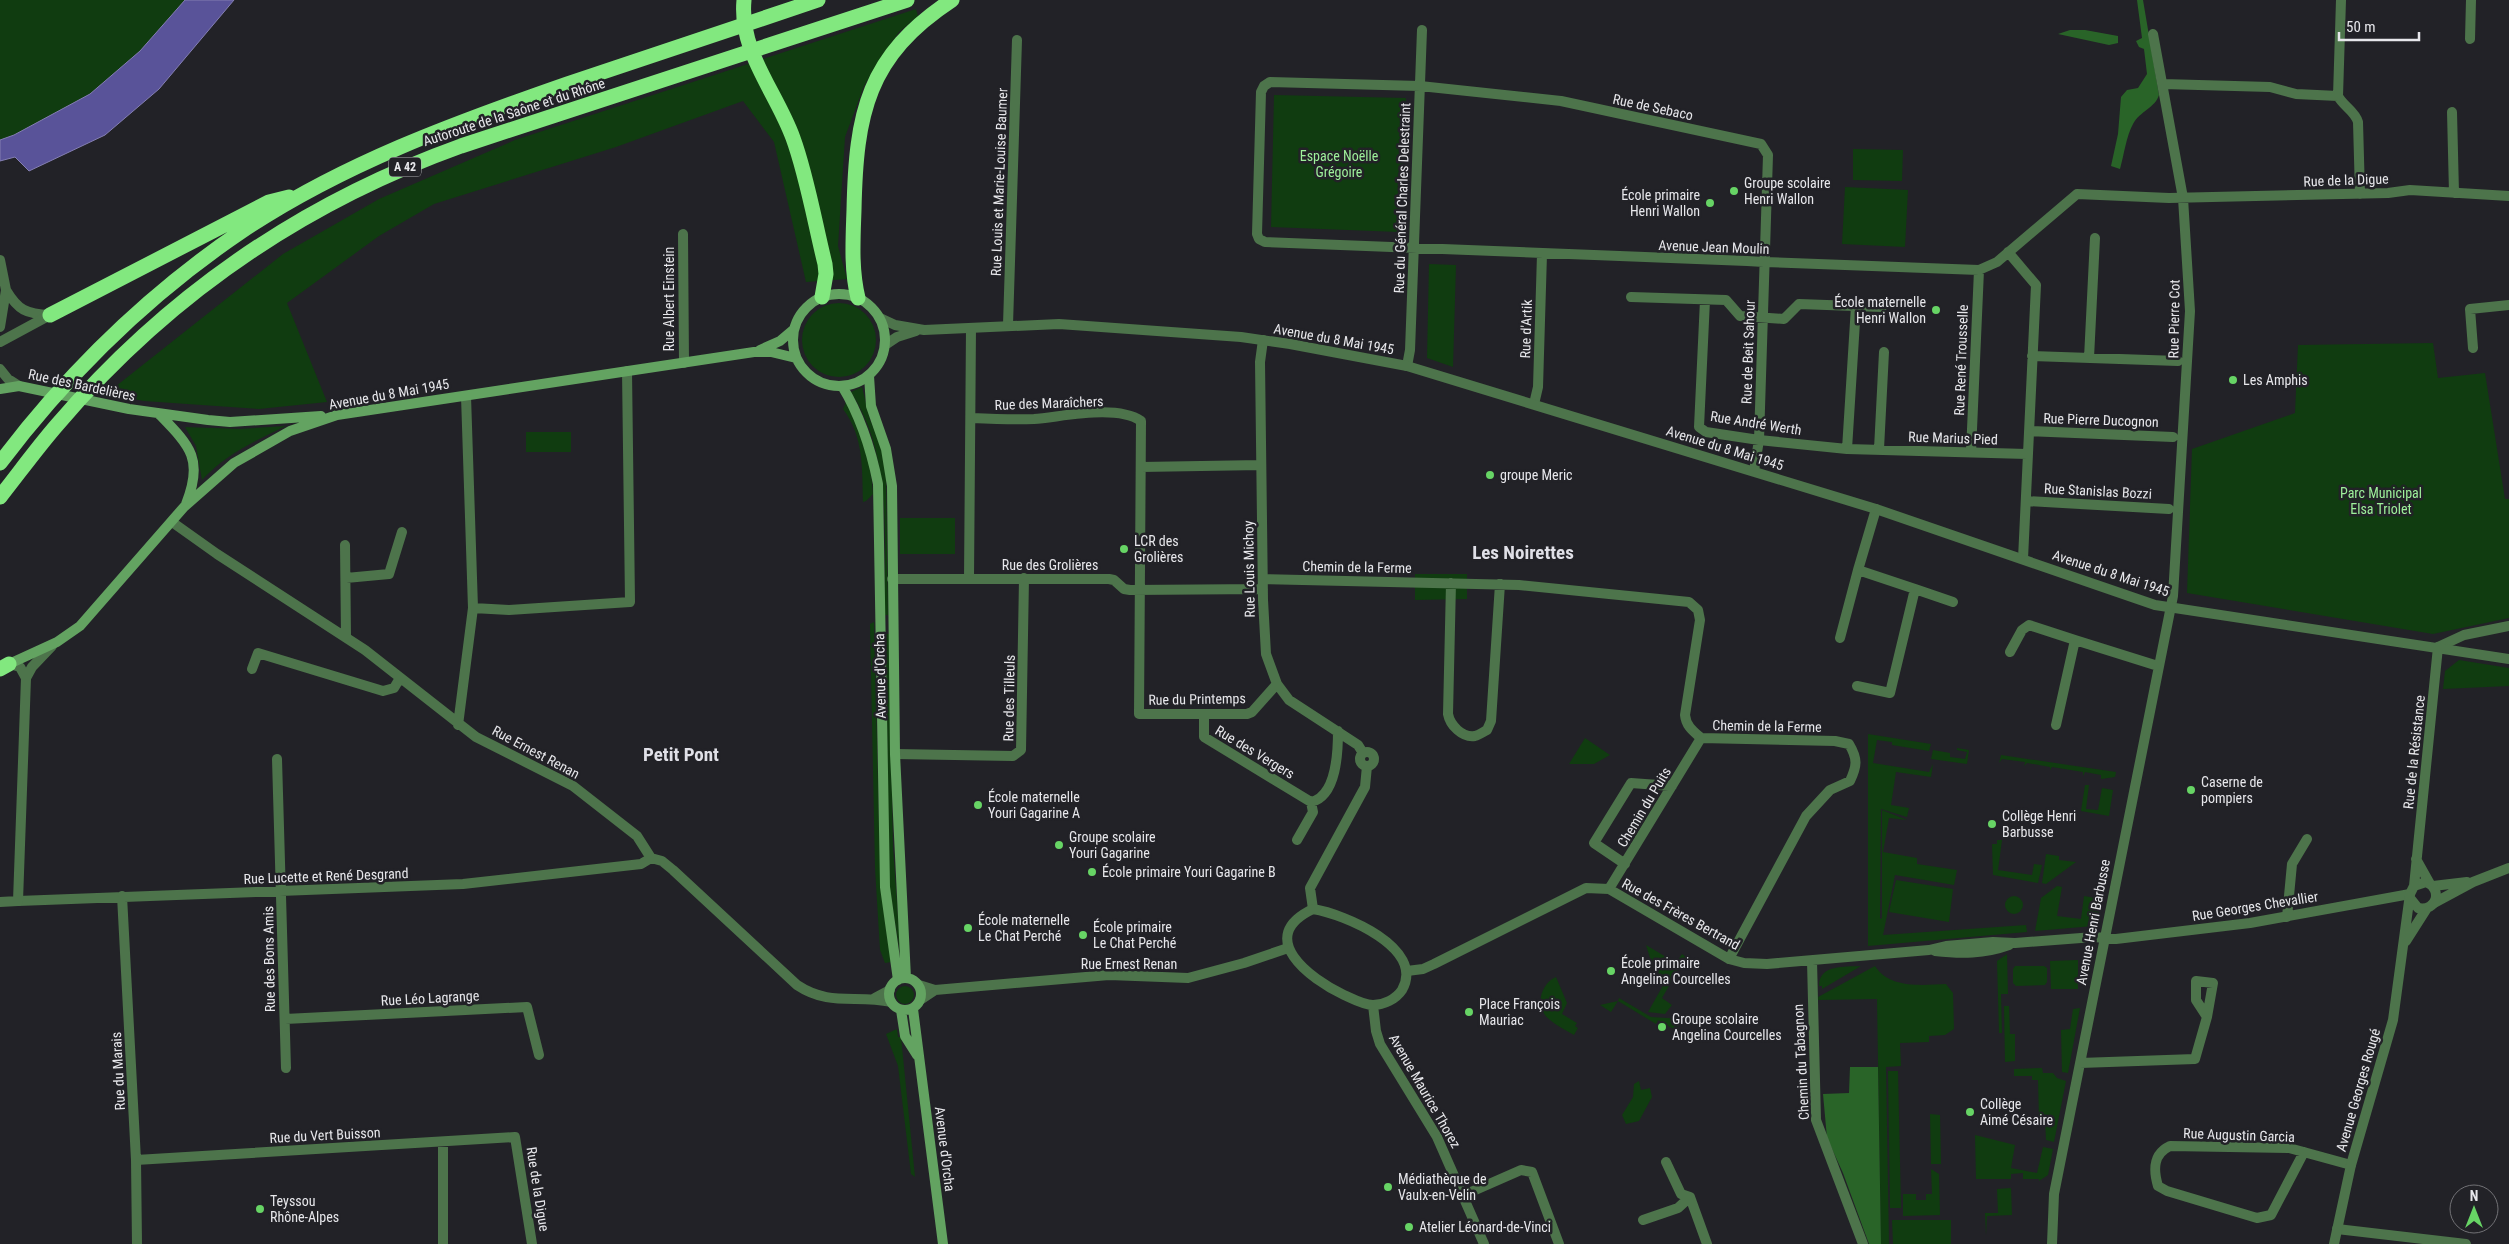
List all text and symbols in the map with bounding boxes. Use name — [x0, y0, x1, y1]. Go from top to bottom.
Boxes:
scale bar — [2339, 10, 2419, 42]
text: 50 m — [2346, 18, 2376, 36]
street label: Autoroute de la Saône et du Rhône — [421, 75, 607, 149]
street label: Rue Louis et Marie-Louise Baumer — [988, 88, 1010, 276]
street label: Rue de Sebaco — [1611, 91, 1695, 123]
street label: Rue du Général Charles Delestraint — [1391, 102, 1413, 294]
park label: Espace Noëlle Grégoire — [1300, 148, 1379, 180]
road number: A 42 — [389, 158, 421, 176]
street label: Rue de la Digue — [2303, 171, 2389, 189]
place label: Groupe scolaire Henri Wallon — [1744, 175, 1831, 207]
marker: Groupe scolaire Henri Wallon — [1728, 185, 1740, 197]
place label: École primaire Henri Wallon — [1621, 186, 1700, 219]
marker: École primaire Henri Wallon — [1704, 197, 1716, 209]
street label: Avenue Jean Moulin — [1658, 237, 1770, 257]
street label: Rue Albert Einstein — [661, 247, 677, 351]
street label: Rue Pierre Cot — [2165, 279, 2183, 359]
place label: École maternelle Henri Wallon — [1834, 293, 1926, 326]
street label: Rue d'Artik — [1517, 299, 1535, 359]
street label: Rue de Beit Sahour — [1738, 300, 1758, 404]
marker: École maternelle Henri Wallon — [1930, 304, 1942, 316]
street label: Rue René Trousselle — [1951, 304, 1971, 416]
street label: Avenue du 8 Mai 1945 — [1273, 321, 1396, 357]
street label: Rue des Bardelières — [27, 366, 137, 404]
place label: Les Amphis — [2243, 372, 2308, 388]
marker: Les Amphis — [2227, 374, 2239, 386]
street label: Avenue du 8 Mai 1945 — [328, 376, 451, 412]
street label: Rue des Maraîchers — [994, 393, 1104, 413]
street label: Rue André Werth — [1709, 408, 1803, 438]
street label: Rue Pierre Ducognon — [2043, 410, 2159, 430]
street label: Avenue du 8 Mai 1945 — [1664, 423, 1786, 473]
street label: Rue Marius Pied — [1908, 428, 1998, 448]
place label: groupe Meric — [1500, 467, 1573, 483]
marker: groupe Meric — [1484, 469, 1496, 481]
street label: Rue Stanislas Bozzi — [2044, 480, 2152, 502]
park label: Parc Municipal Elsa Triolet — [2340, 485, 2422, 517]
street label: Rue Louis Michoy — [1240, 520, 1258, 618]
place label: LCR des Grolières — [1134, 533, 1184, 565]
district label: Les Noirettes — [1472, 541, 1574, 564]
marker: LCR des Grolières — [1118, 543, 1130, 555]
street label: Avenue du 8 Mai 1945 — [2051, 547, 2172, 599]
street label: Rue des Grolières — [1002, 557, 1098, 573]
street label: Chemin de la Ferme — [1302, 558, 1412, 576]
street label: Avenue d'Orcha — [871, 633, 889, 719]
street label: Rue des Tilleuls — [1000, 655, 1018, 741]
street label: Rue du Printemps — [1148, 690, 1246, 708]
street label: Rue de la Résistance — [2400, 694, 2428, 810]
street label: Chemin de la Ferme — [1712, 717, 1822, 735]
street label: Rue Ernest Renan — [490, 722, 582, 782]
street label: Rue des Vergers — [1213, 722, 1297, 782]
district label: Petit Pont — [643, 743, 719, 766]
street label: Chemin du Puits — [1614, 764, 1674, 850]
place label: Caserne de pompiers — [2201, 774, 2263, 806]
marker: Caserne de pompiers — [2185, 784, 2197, 796]
place label: École maternelle Youri Gagarine A — [988, 788, 1080, 821]
marker: École maternelle Youri Gagarine A — [972, 799, 984, 811]
place label: Collège Henri Barbusse — [2002, 808, 2076, 840]
marker: Collège Henri Barbusse — [1986, 818, 1998, 830]
place label: Groupe scolaire Youri Gagarine — [1069, 829, 1156, 861]
marker: Groupe scolaire Youri Gagarine — [1053, 839, 1065, 851]
street label: Avenue Henri Barbusse — [2073, 857, 2113, 986]
place label: École primaire Youri Gagarine B — [1102, 863, 1276, 880]
street label: Rue Lucette et René Desgrand — [243, 865, 409, 887]
marker: École primaire Youri Gagarine B — [1086, 866, 1098, 878]
street label: Rue des Frères Bertrand — [1619, 875, 1743, 953]
street label: Rue Georges Chevallier — [2191, 888, 2319, 924]
street label: Rue des Bons Amis — [260, 906, 278, 1012]
place label: École maternelle Le Chat Perché — [978, 911, 1070, 944]
place label: École primaire Le Chat Perché — [1093, 918, 1177, 951]
marker: École maternelle Le Chat Perché — [962, 922, 974, 934]
marker: École primaire Le Chat Perché — [1077, 929, 1089, 941]
place label: École primaire Angelina Courcelles — [1621, 954, 1731, 987]
street label: Rue Ernest Renan — [1081, 956, 1177, 972]
marker: École primaire Angelina Courcelles — [1605, 965, 1617, 977]
street label: Rue Léo Lagrange — [380, 987, 480, 1009]
place label: Place François Mauriac — [1479, 996, 1560, 1028]
street label: Chemin du Tabagnon — [1790, 1004, 1812, 1120]
marker: Place François Mauriac — [1463, 1006, 1475, 1018]
place label: Groupe scolaire Angelina Courcelles — [1672, 1011, 1782, 1043]
marker: Groupe scolaire Angelina Courcelles — [1656, 1021, 1668, 1033]
street label: Avenue Georges Rougé — [2333, 1026, 2383, 1153]
street label: Rue du Marais — [108, 1031, 128, 1111]
street label: Avenue Maurice Thorez — [1386, 1031, 1464, 1151]
place label: Collège Aimé Césaire — [1980, 1096, 2054, 1128]
street label: Avenue d'Orcha — [932, 1106, 958, 1192]
marker: Collège Aimé Césaire — [1964, 1106, 1976, 1118]
street label: Rue du Vert Buisson — [269, 1124, 381, 1146]
street label: Rue Augustin Garcia — [2183, 1125, 2295, 1145]
street label: Rue de la Digue — [523, 1146, 553, 1233]
place label: Médiathèque de Vaulx-en-Velin — [1398, 1171, 1487, 1203]
marker: Médiathèque de Vaulx-en-Velin — [1382, 1181, 1394, 1193]
north arrow — [2449, 1184, 2499, 1234]
text: N — [2470, 1188, 2478, 1204]
place label: Teyssou Rhône-Alpes — [270, 1193, 339, 1225]
marker: Teyssou Rhône-Alpes — [254, 1203, 266, 1215]
place label: Atelier Léonard-de-Vinci — [1419, 1219, 1551, 1235]
marker: Atelier Léonard-de-Vinci — [1403, 1221, 1415, 1233]

